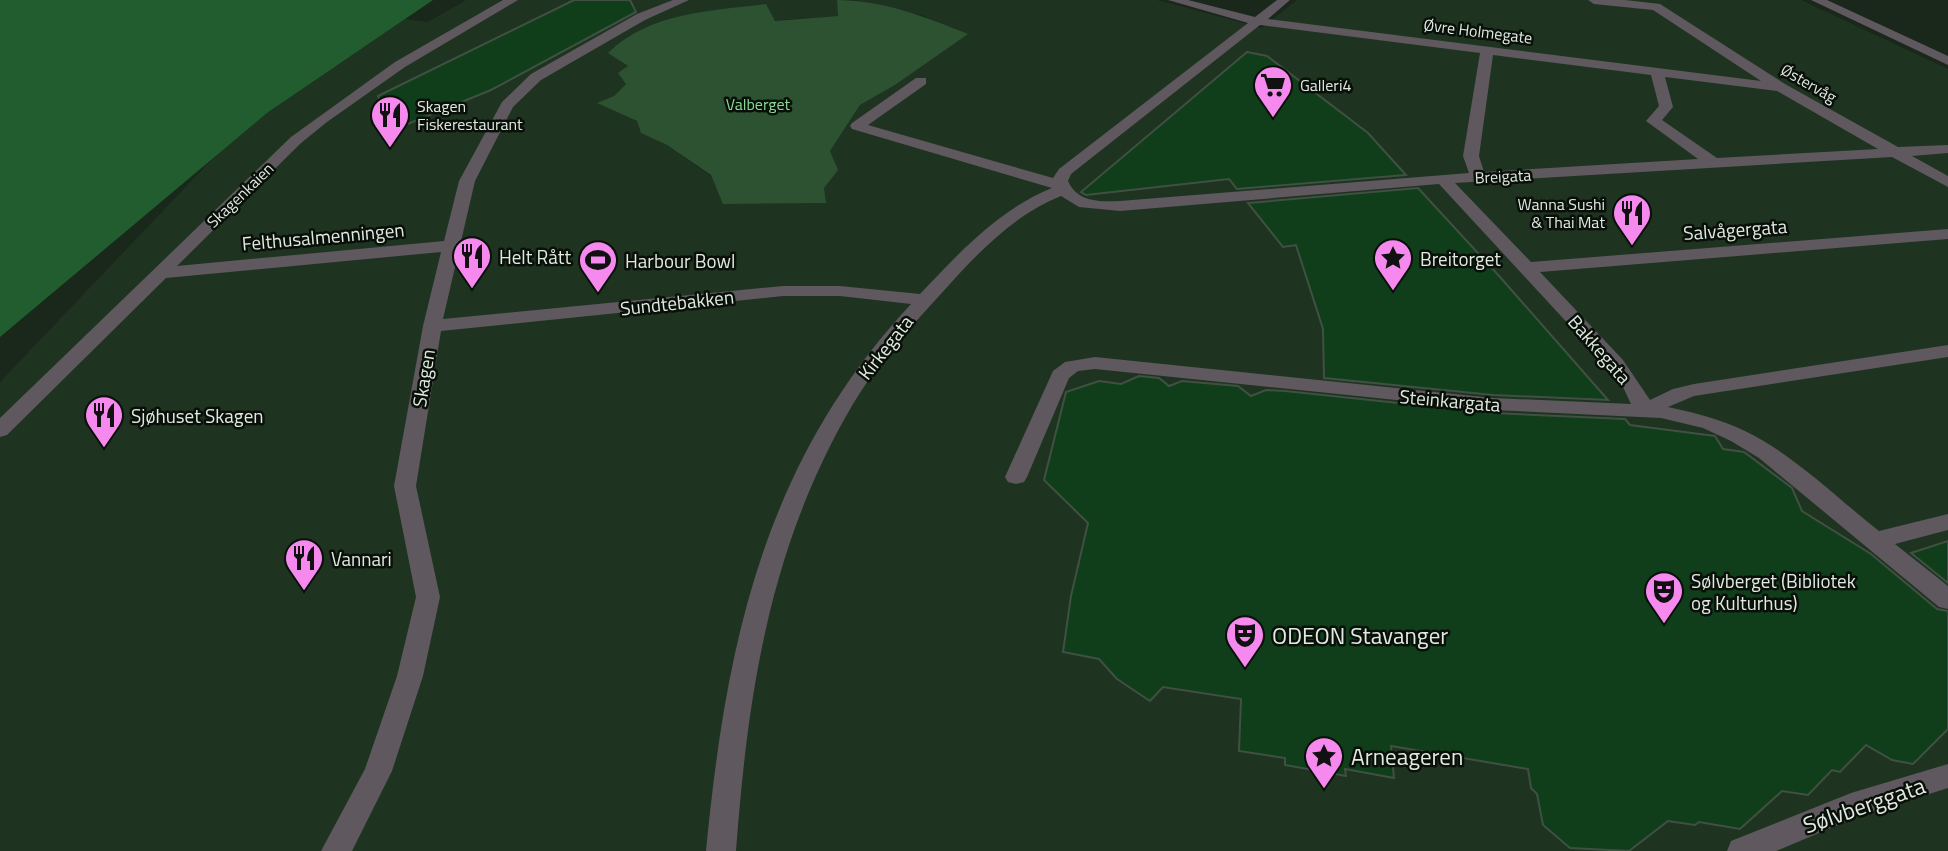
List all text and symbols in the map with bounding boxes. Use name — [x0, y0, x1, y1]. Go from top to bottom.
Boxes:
street label: Øvre Holmegate — [1422, 12, 1534, 50]
street label: Østervåg — [1777, 57, 1841, 109]
supermarket icon: Galleri4 — [1252, 64, 1294, 119]
place label: Galleri4 — [1300, 73, 1351, 97]
park label: Valberget — [726, 92, 791, 116]
restaurant icon: Skagen Fiskerestaurant — [369, 94, 411, 149]
place label: Skagen Fiskerestaurant — [417, 94, 523, 136]
street label: Skagenkaien — [201, 157, 279, 233]
street label: Breigata — [1474, 163, 1532, 189]
place label: Wanna Sushi & Thai Mat — [1518, 192, 1605, 234]
restaurant icon: Wanna Sushi & Thai Mat — [1611, 192, 1653, 247]
street label: Salvågergata — [1682, 211, 1788, 247]
street label: Felthusalmenningen — [240, 214, 406, 258]
restaurant icon: Helt Rått — [451, 235, 493, 290]
place icon: Breitorget — [1372, 237, 1414, 292]
sports icon: Harbour Bowl — [577, 239, 619, 294]
place label: Helt Rått — [499, 242, 571, 271]
place label: Breitorget — [1420, 244, 1501, 273]
place label: Harbour Bowl — [625, 246, 735, 275]
street label: Sundtebakken — [619, 282, 735, 322]
street label: Kirkegata — [850, 308, 920, 386]
street label: Bakkegata — [1561, 308, 1639, 391]
street label: Skagen — [404, 347, 442, 409]
street label: Steinkargata — [1398, 381, 1502, 419]
restaurant icon: Sjøhuset Skagen — [83, 394, 125, 449]
place label: Sjøhuset Skagen — [131, 401, 263, 430]
restaurant icon: Vannari — [283, 537, 325, 592]
place label: Vannari — [331, 544, 392, 573]
place label: Sølvberget (Bibliotek og Kulturhus) — [1691, 566, 1856, 617]
theatre icon: Sølvberget (Bibliotek og Kulturhus) — [1643, 570, 1685, 625]
theatre icon: ODEON Stavanger — [1224, 614, 1266, 669]
place label: ODEON Stavanger — [1272, 618, 1448, 653]
place icon: Arneageren — [1303, 735, 1345, 790]
place label: Arneageren — [1351, 739, 1463, 774]
street label: Sølvberggata — [1798, 768, 1930, 842]

